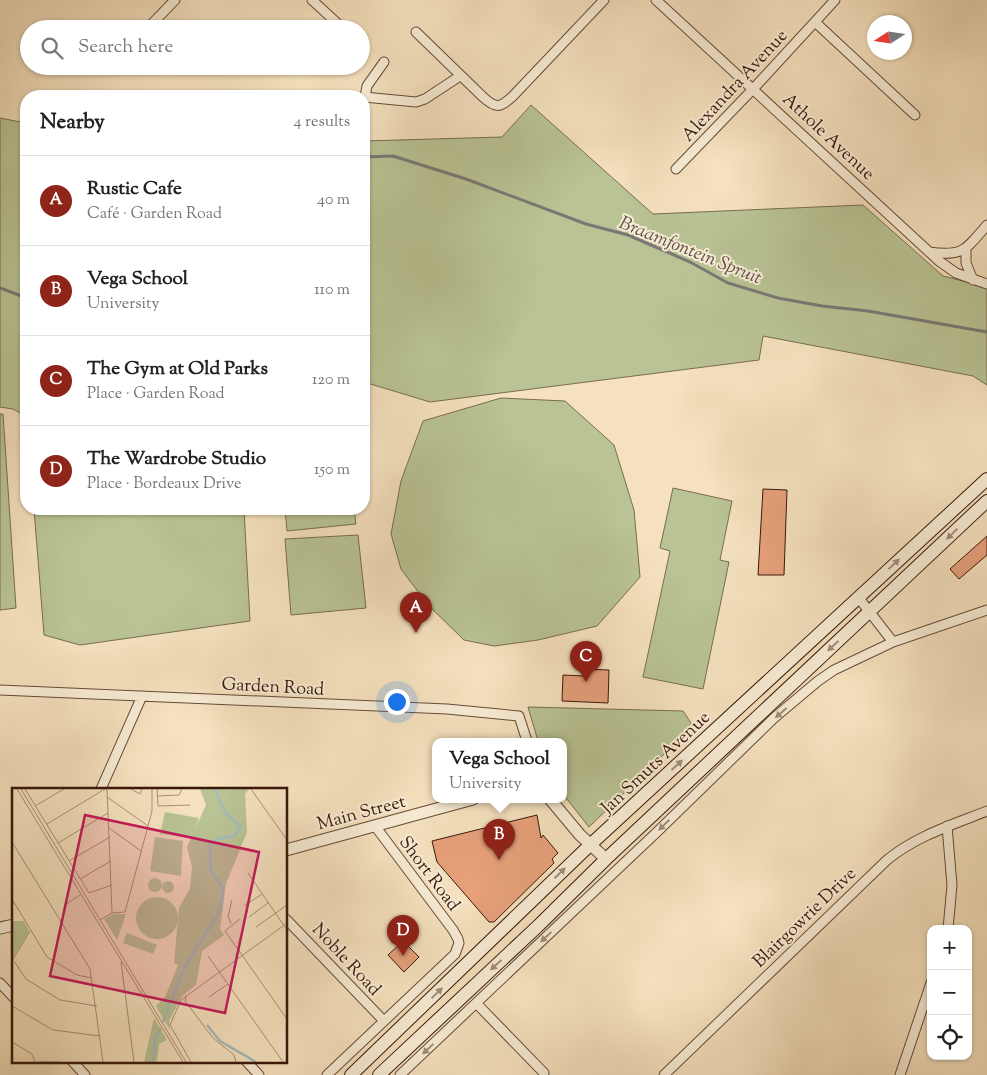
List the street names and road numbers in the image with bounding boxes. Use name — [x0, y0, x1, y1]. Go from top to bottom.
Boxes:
street label: Alexandra Avenue — [676, 24, 795, 148]
street label: Athole Avenue — [776, 88, 880, 187]
street label: Garden Road — [221, 672, 325, 704]
street label: Jan Smuts Avenue — [595, 706, 717, 822]
street label: Main Street — [314, 790, 409, 838]
street label: Short Road — [391, 831, 465, 917]
street label: Blairgowrie Drive — [748, 862, 863, 975]
street label: Noble Road — [305, 918, 386, 1003]

